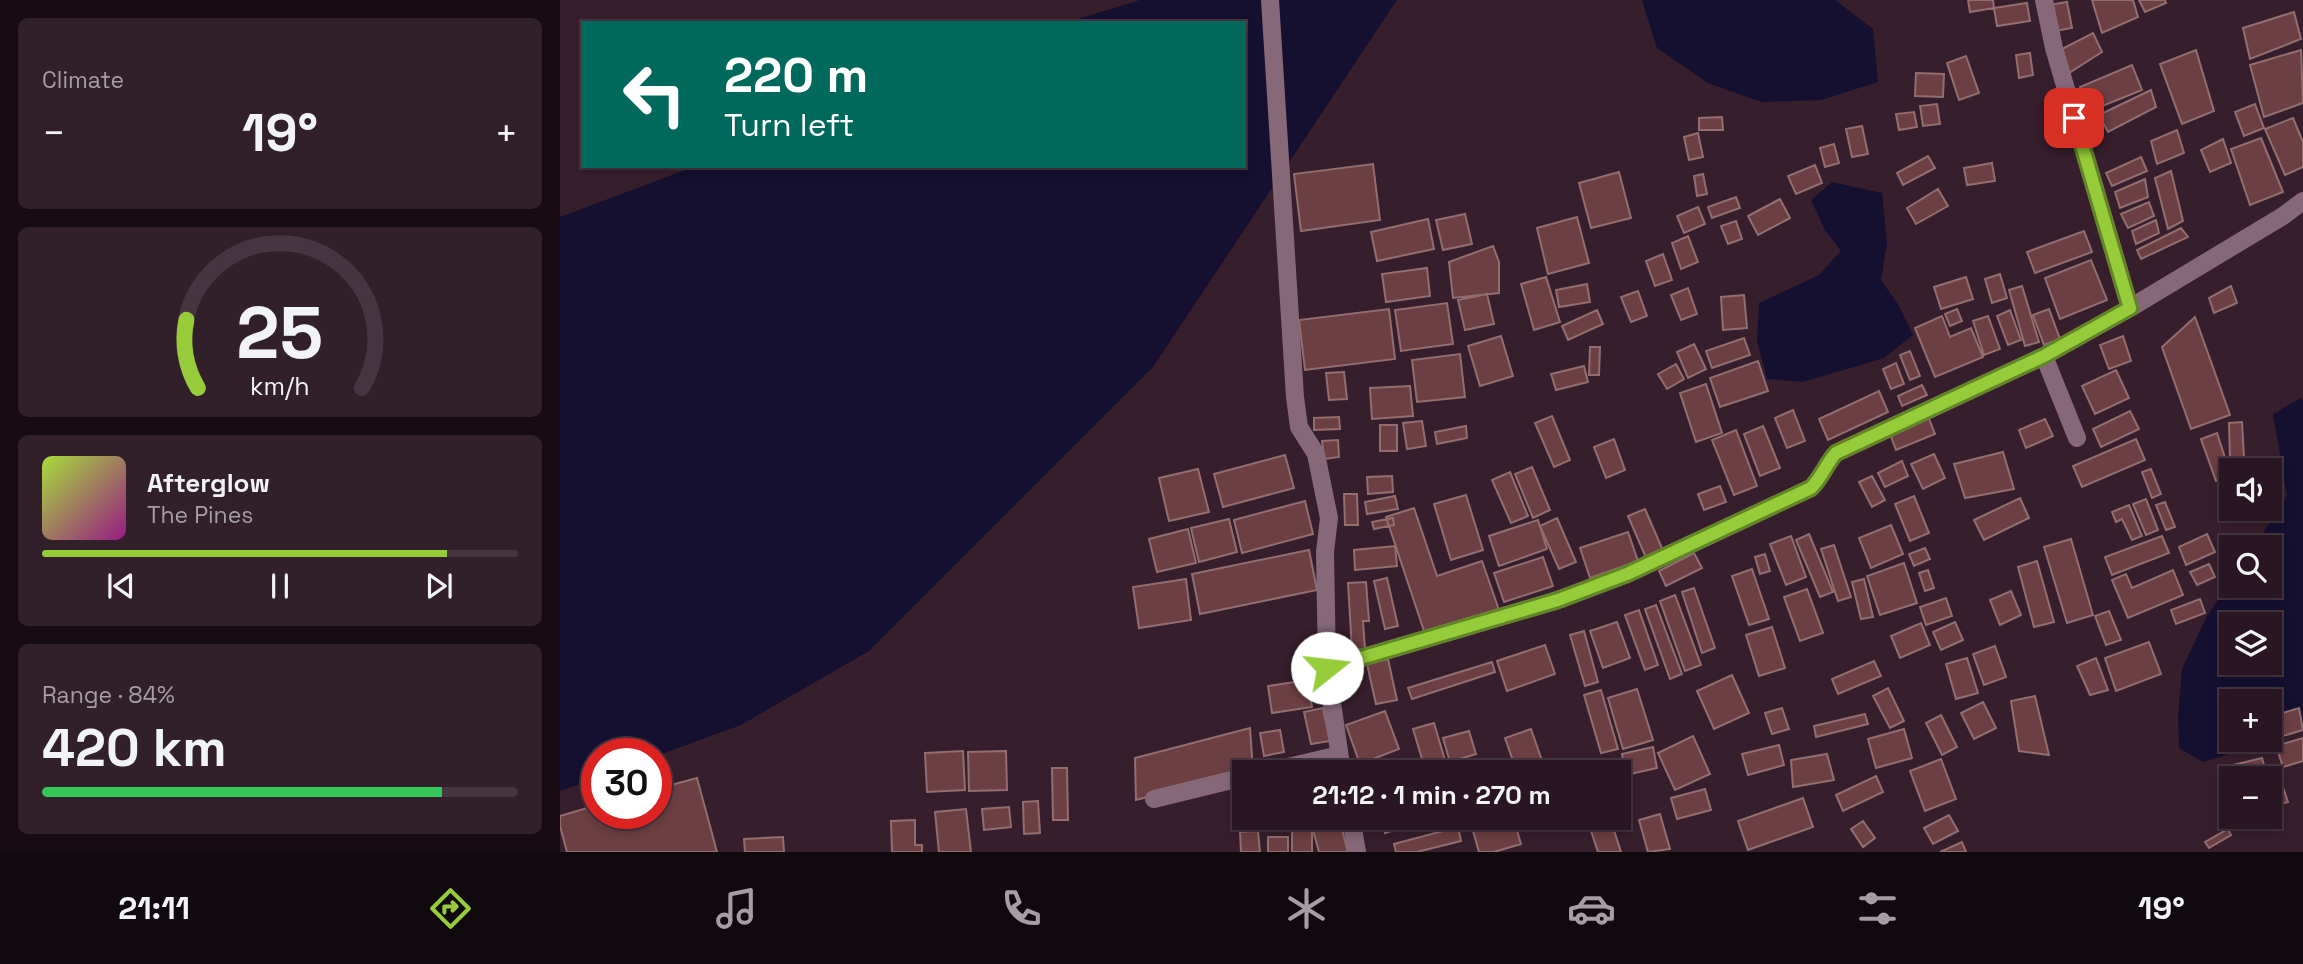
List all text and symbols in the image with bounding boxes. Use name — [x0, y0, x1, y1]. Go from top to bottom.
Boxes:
text: 220 m — [724, 44, 868, 106]
icon: left — [609, 49, 700, 140]
text: Climate — [42, 65, 124, 95]
pin — [2044, 88, 2104, 148]
icon: arrive — [2055, 99, 2093, 137]
text: 19° — [242, 100, 318, 166]
text: Turn left — [724, 105, 854, 145]
text: − — [42, 109, 66, 157]
text: + — [494, 109, 518, 157]
text: 25 — [237, 286, 323, 379]
text: km/h — [250, 370, 310, 402]
map controls — [2219, 458, 2282, 829]
button: sound — [2219, 458, 2282, 521]
text: Afterglow — [147, 466, 270, 500]
text: The Pines — [147, 500, 253, 530]
button: search — [2219, 535, 2282, 598]
icon: previous — [102, 567, 140, 605]
icon: pause — [261, 567, 299, 605]
icon: next — [420, 567, 458, 605]
button: layers — [2219, 612, 2282, 675]
position arrow — [1290, 631, 1364, 705]
text: Range · 84% — [42, 680, 175, 710]
button: + — [2219, 689, 2282, 752]
text: 420 km — [42, 715, 227, 781]
speed limit sign: 30 — [581, 738, 672, 829]
button: − — [2219, 766, 2282, 829]
text: 21:12 · 1 min · 270 m — [1312, 778, 1551, 812]
icon: directions — [426, 884, 475, 933]
icon: music — [712, 884, 761, 933]
icon: phone — [997, 884, 1046, 933]
icon: climate — [1282, 884, 1331, 933]
icon: car — [1567, 884, 1616, 933]
icon: filters — [1853, 884, 1902, 933]
text: 21:11 — [118, 888, 190, 928]
text: 19° — [2138, 888, 2185, 928]

